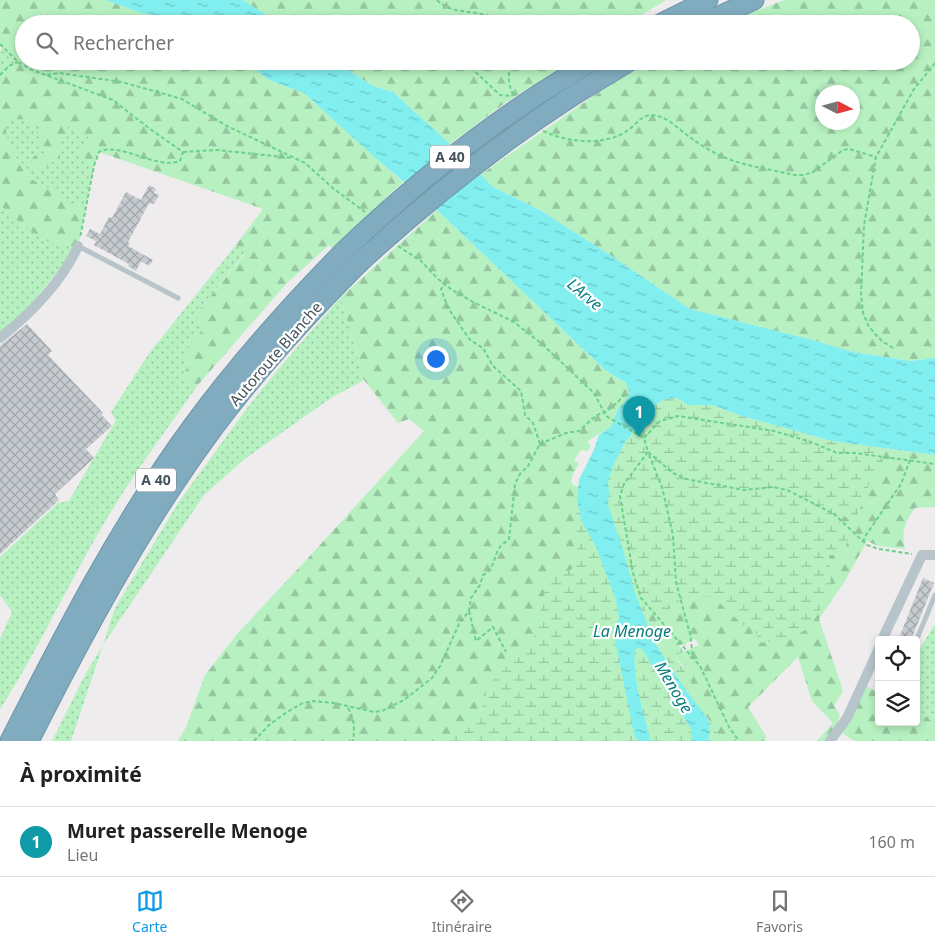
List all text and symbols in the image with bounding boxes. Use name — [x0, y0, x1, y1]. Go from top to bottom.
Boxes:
search box — [15, 15, 920, 70]
icon: search — [33, 29, 61, 57]
text: Rechercher — [73, 30, 174, 56]
north arrow — [815, 85, 860, 130]
road number: A 40 — [430, 146, 470, 168]
water label: L'Arve — [563, 273, 607, 315]
street label: Autoroute Blanche — [225, 297, 326, 410]
your location — [423, 346, 449, 372]
pin: 1 — [623, 396, 655, 437]
road number: A 40 — [136, 468, 176, 492]
water label: La Menoge — [593, 620, 671, 642]
map controls — [875, 636, 920, 726]
button: locate — [875, 636, 920, 681]
water label: Menoge — [650, 657, 698, 717]
button: layers — [875, 681, 920, 726]
text: À proximité — [20, 760, 142, 788]
text: Muret passerelle Menoge — [67, 818, 308, 844]
text: 1 — [31, 831, 41, 853]
text: 160 m — [868, 831, 915, 853]
text: Lieu — [67, 844, 98, 866]
tab: Carte — [132, 887, 168, 936]
tab: Itinéraire — [432, 887, 492, 936]
tab: Favoris — [756, 887, 803, 936]

